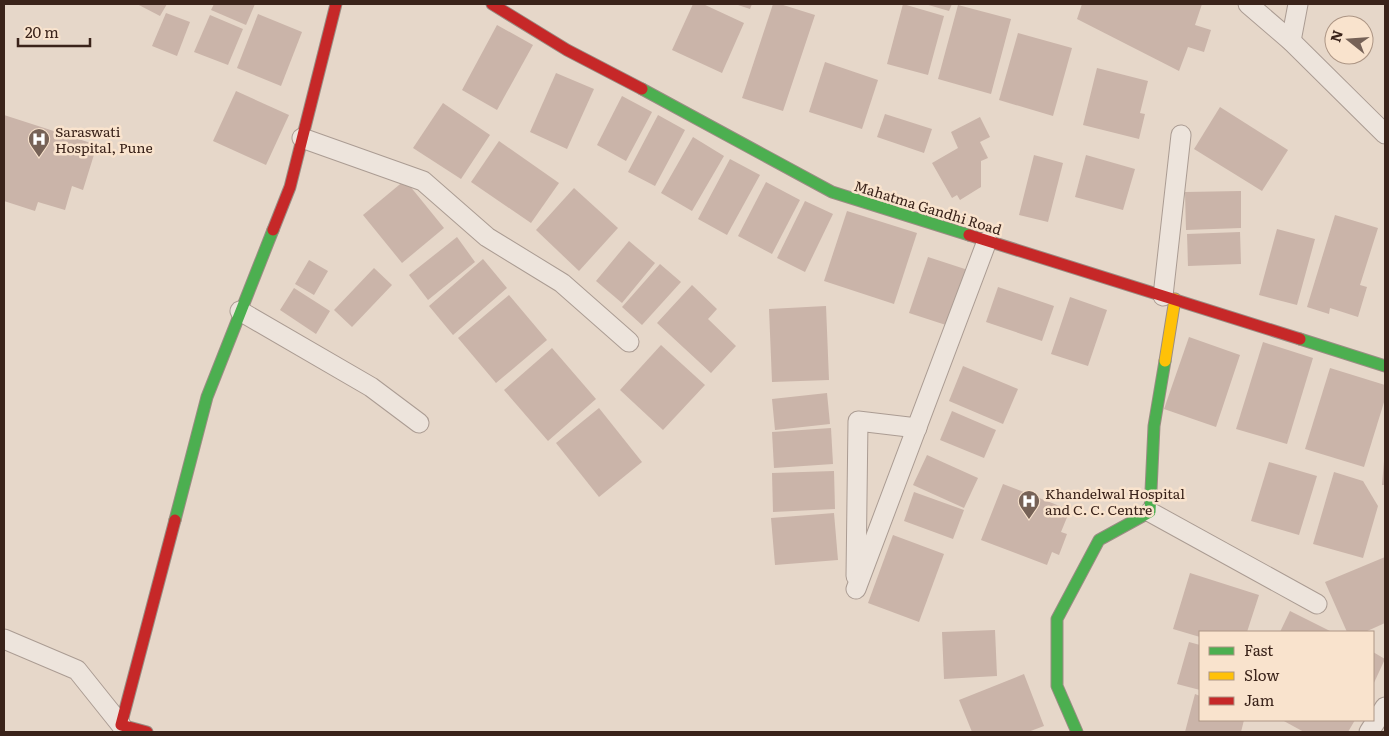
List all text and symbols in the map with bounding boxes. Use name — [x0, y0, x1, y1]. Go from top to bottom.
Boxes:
scale bar — [18, 15, 90, 47]
north arrow — [1324, 15, 1374, 65]
text: 20 m — [25, 20, 59, 43]
text: N — [1324, 27, 1347, 44]
place label: Saraswati Hospital, Pune — [55, 121, 153, 157]
hospital icon: Saraswati Hospital, Pune — [27, 127, 51, 158]
street label: Mahatma Gandhi Road — [852, 175, 1005, 239]
place label: Khandelwal Hospital and C. C. Centre — [1045, 483, 1185, 519]
hospital icon: Khandelwal Hospital and C. C. Centre — [1017, 489, 1041, 520]
legend — [1199, 631, 1374, 721]
text: Fast — [1244, 638, 1273, 661]
text: Slow — [1244, 663, 1279, 686]
text: Jam — [1244, 688, 1275, 711]

